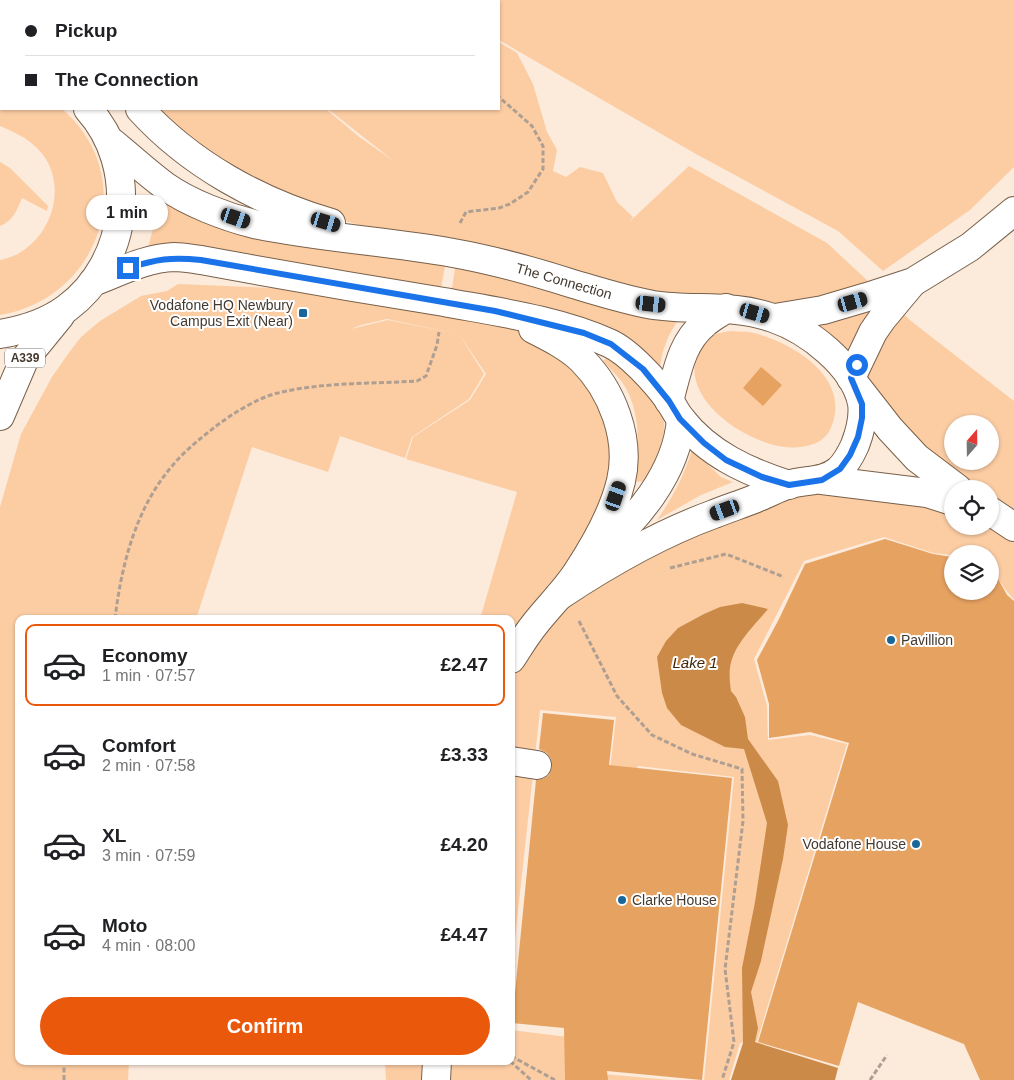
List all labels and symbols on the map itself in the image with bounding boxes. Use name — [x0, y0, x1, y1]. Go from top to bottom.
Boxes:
callout: 1 min — [87, 196, 169, 230]
car — [219, 206, 252, 230]
car — [309, 210, 342, 234]
route end — [117, 257, 139, 279]
street label: The Connection — [514, 260, 614, 302]
car — [836, 291, 869, 313]
car — [635, 295, 666, 313]
place label: Vodafone HQ Newbury Campus Exit (Near) — [150, 297, 293, 329]
car — [738, 302, 771, 324]
marker: Vodafone HQ Newbury Campus Exit (Near) — [297, 307, 309, 319]
road number: A339 — [5, 348, 45, 368]
route start — [846, 354, 868, 376]
north arrow — [944, 415, 999, 470]
car — [604, 479, 627, 513]
car — [708, 498, 741, 522]
place label: Pavillion — [901, 632, 953, 648]
marker: Pavillion — [885, 634, 897, 646]
water label: Lake 1 — [672, 654, 718, 671]
place label: Vodafone House — [802, 836, 906, 852]
marker: Vodafone House — [910, 838, 922, 850]
place label: Clarke House — [632, 892, 717, 908]
marker: Clarke House — [616, 894, 628, 906]

